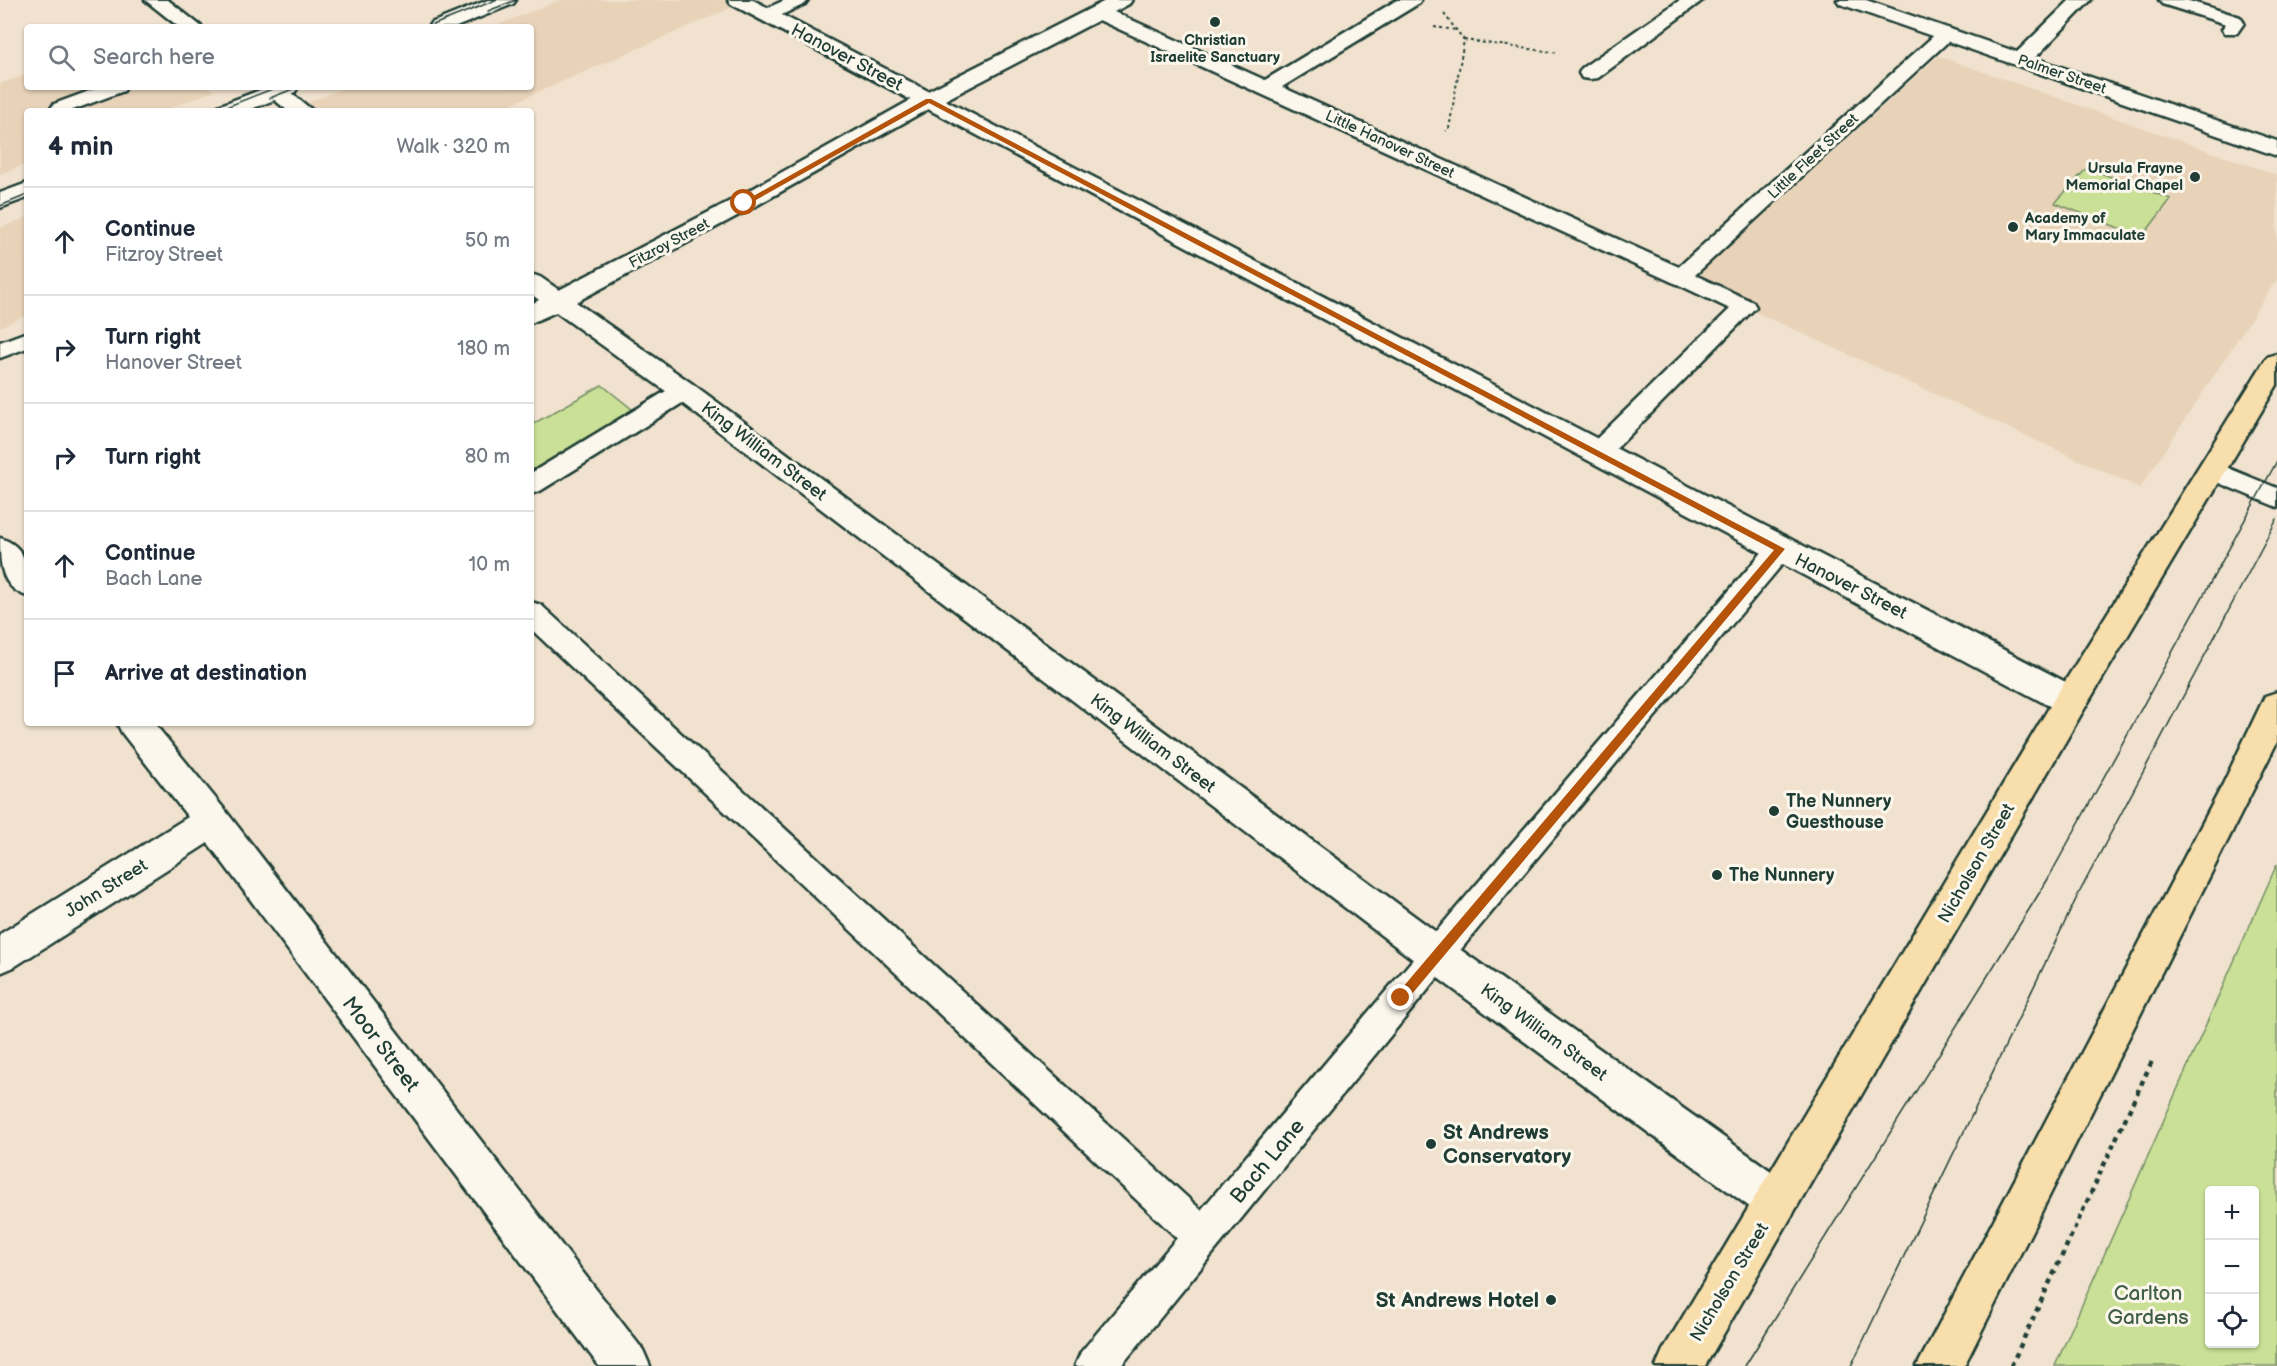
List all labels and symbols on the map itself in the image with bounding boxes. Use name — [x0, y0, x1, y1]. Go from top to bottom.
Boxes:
marker: Christian Israelite Sanctuary — [1208, 15, 1222, 29]
street label: Hanover Street — [787, 19, 906, 96]
place label: Christian Israelite Sanctuary — [1150, 31, 1280, 67]
street label: Palmer Street — [2015, 50, 2109, 99]
street label: Little Hanover Street — [1322, 106, 1458, 183]
street label: Little Fleet Street — [1764, 109, 1863, 203]
place label: Ursula Frayne Memorial Chapel — [2066, 159, 2183, 195]
marker: Ursula Frayne Memorial Chapel — [2188, 170, 2202, 184]
route start — [730, 189, 756, 215]
place label: Academy of Mary Immaculate — [2024, 209, 2145, 245]
street label: Fitzroy Street — [626, 214, 713, 273]
marker: Academy of Mary Immaculate — [2006, 220, 2020, 234]
street label: King William Street — [697, 397, 831, 506]
street label: Hanover Street — [1791, 549, 1911, 624]
street label: King William Street — [1086, 689, 1220, 798]
place label: The Nunnery Guesthouse — [1786, 791, 1892, 833]
street label: Nicholson Street — [1934, 799, 2019, 927]
marker: The Nunnery Guesthouse — [1767, 804, 1781, 818]
street label: John Street — [61, 855, 152, 922]
place label: The Nunnery — [1729, 865, 1835, 886]
marker: The Nunnery — [1710, 868, 1724, 882]
street label: King William Street — [1476, 979, 1612, 1086]
route end — [1387, 984, 1413, 1010]
street label: Moor Street — [337, 992, 425, 1097]
street label: Bach Lane — [1225, 1114, 1310, 1209]
place label: St Andrews Conservatory — [1443, 1120, 1571, 1169]
marker: St Andrews Conservatory — [1424, 1137, 1438, 1151]
street label: Nicholson Street — [1686, 1219, 1773, 1345]
park label: Carlton Gardens — [2107, 1281, 2189, 1330]
place label: St Andrews Hotel — [1376, 1288, 1539, 1313]
marker: St Andrews Hotel — [1544, 1293, 1558, 1307]

